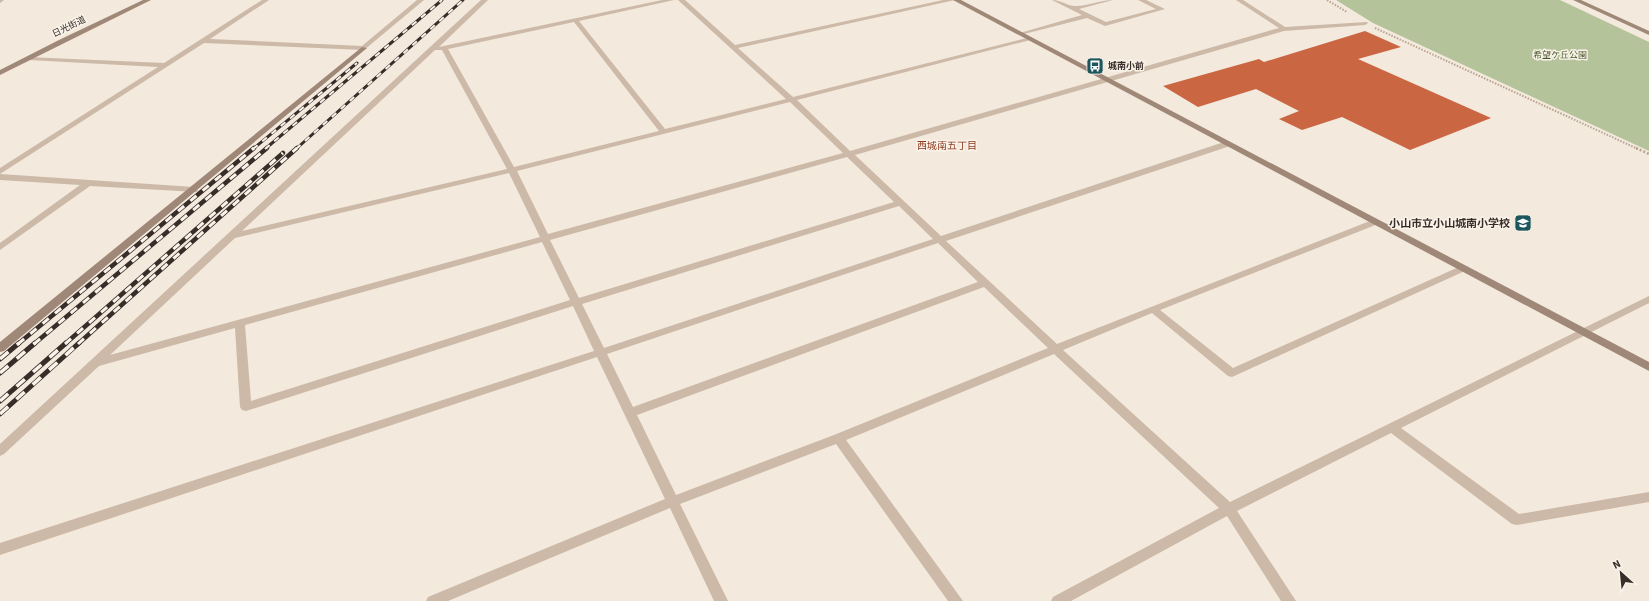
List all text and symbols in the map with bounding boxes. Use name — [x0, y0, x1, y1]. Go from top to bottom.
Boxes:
street label: 日光街道 — [50, 13, 88, 41]
park label: 希望ケ丘公園 — [1533, 49, 1587, 62]
bus stop icon: 城南小前 — [1085, 56, 1105, 76]
place label: 城南小前 — [1108, 60, 1144, 73]
district label: 西城南五丁目 — [917, 139, 977, 153]
school or university icon: 小山市立小山城南小学校 — [1513, 213, 1533, 233]
place label: 小山市立小山城南小学校 — [1389, 216, 1510, 231]
north arrow — [1601, 553, 1641, 593]
text: N — [1610, 556, 1623, 573]

